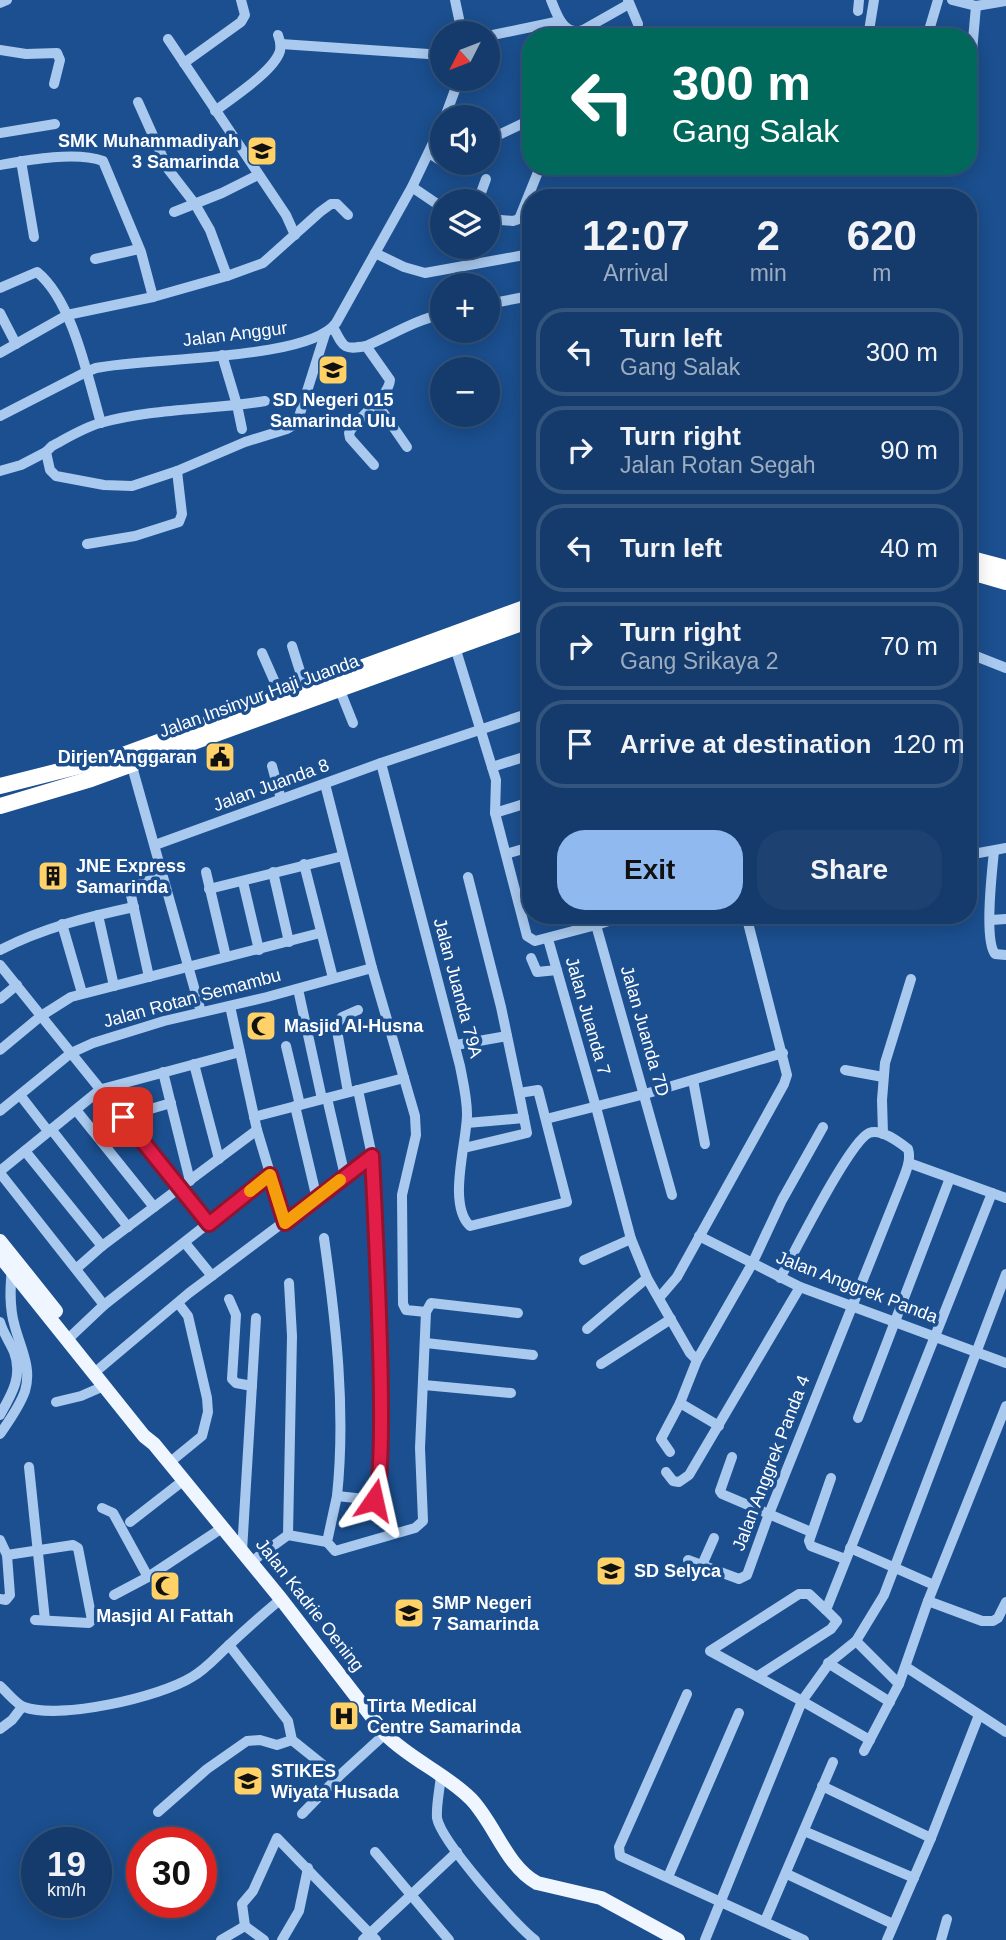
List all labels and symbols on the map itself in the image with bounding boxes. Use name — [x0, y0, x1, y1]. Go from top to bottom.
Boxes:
north arrow — [430, 21, 500, 91]
place label: SMK Muhammadiyah 3 Samarinda — [58, 131, 240, 172]
school or university icon: SMK Muhammadiyah 3 Samarinda — [245, 134, 279, 168]
street label: Jalan Anggur — [182, 318, 288, 350]
school or university icon: SD Negeri 015 Samarinda Ulu — [316, 353, 350, 387]
place label: SD Negeri 015 Samarinda Ulu — [270, 390, 396, 431]
street label: Jalan Insinyur Haji Juanda — [156, 650, 363, 742]
public building icon: Dirjen Anggaran — [203, 740, 237, 774]
place label: Dirjen Anggaran — [58, 747, 197, 767]
street label: Jalan Juanda 8 — [210, 755, 332, 815]
place label: JNE Express Samarinda — [76, 856, 186, 897]
building icon: JNE Express Samarinda — [36, 859, 70, 893]
street label: Jalan Juanda 79A — [430, 916, 486, 1060]
street label: Jalan Juanda 7 — [562, 955, 614, 1077]
street label: Jalan Juanda 7D — [617, 963, 673, 1099]
street label: Jalan Rotan Semambu — [101, 965, 283, 1031]
mosque icon: Masjid Al-Husna — [244, 1009, 278, 1043]
place label: Masjid Al-Husna — [284, 1016, 424, 1036]
pin — [93, 1087, 153, 1147]
street label: Jalan Anggrek Panda — [774, 1247, 941, 1327]
street label: Jalan Anggrek Panda 4 — [728, 1373, 814, 1553]
position arrow — [337, 1463, 411, 1537]
street label: Jalan Kadrie Oening — [252, 1535, 368, 1675]
school or university icon: SD Selyca — [594, 1554, 628, 1588]
place label: SD Selyca — [634, 1561, 722, 1581]
mosque icon: Masjid Al Fattah — [148, 1569, 182, 1603]
place label: SMP Negeri 7 Samarinda — [432, 1593, 540, 1634]
school or university icon: SMP Negeri 7 Samarinda — [392, 1596, 426, 1630]
place label: Masjid Al Fattah — [96, 1606, 234, 1626]
place label: Tirta Medical Centre Samarinda — [367, 1696, 522, 1737]
hospital icon: Tirta Medical Centre Samarinda — [327, 1699, 361, 1733]
place label: STIKES Wiyata Husada — [271, 1761, 400, 1802]
school or university icon: STIKES Wiyata Husada — [231, 1764, 265, 1798]
speed limit sign: 30 — [126, 1827, 217, 1918]

